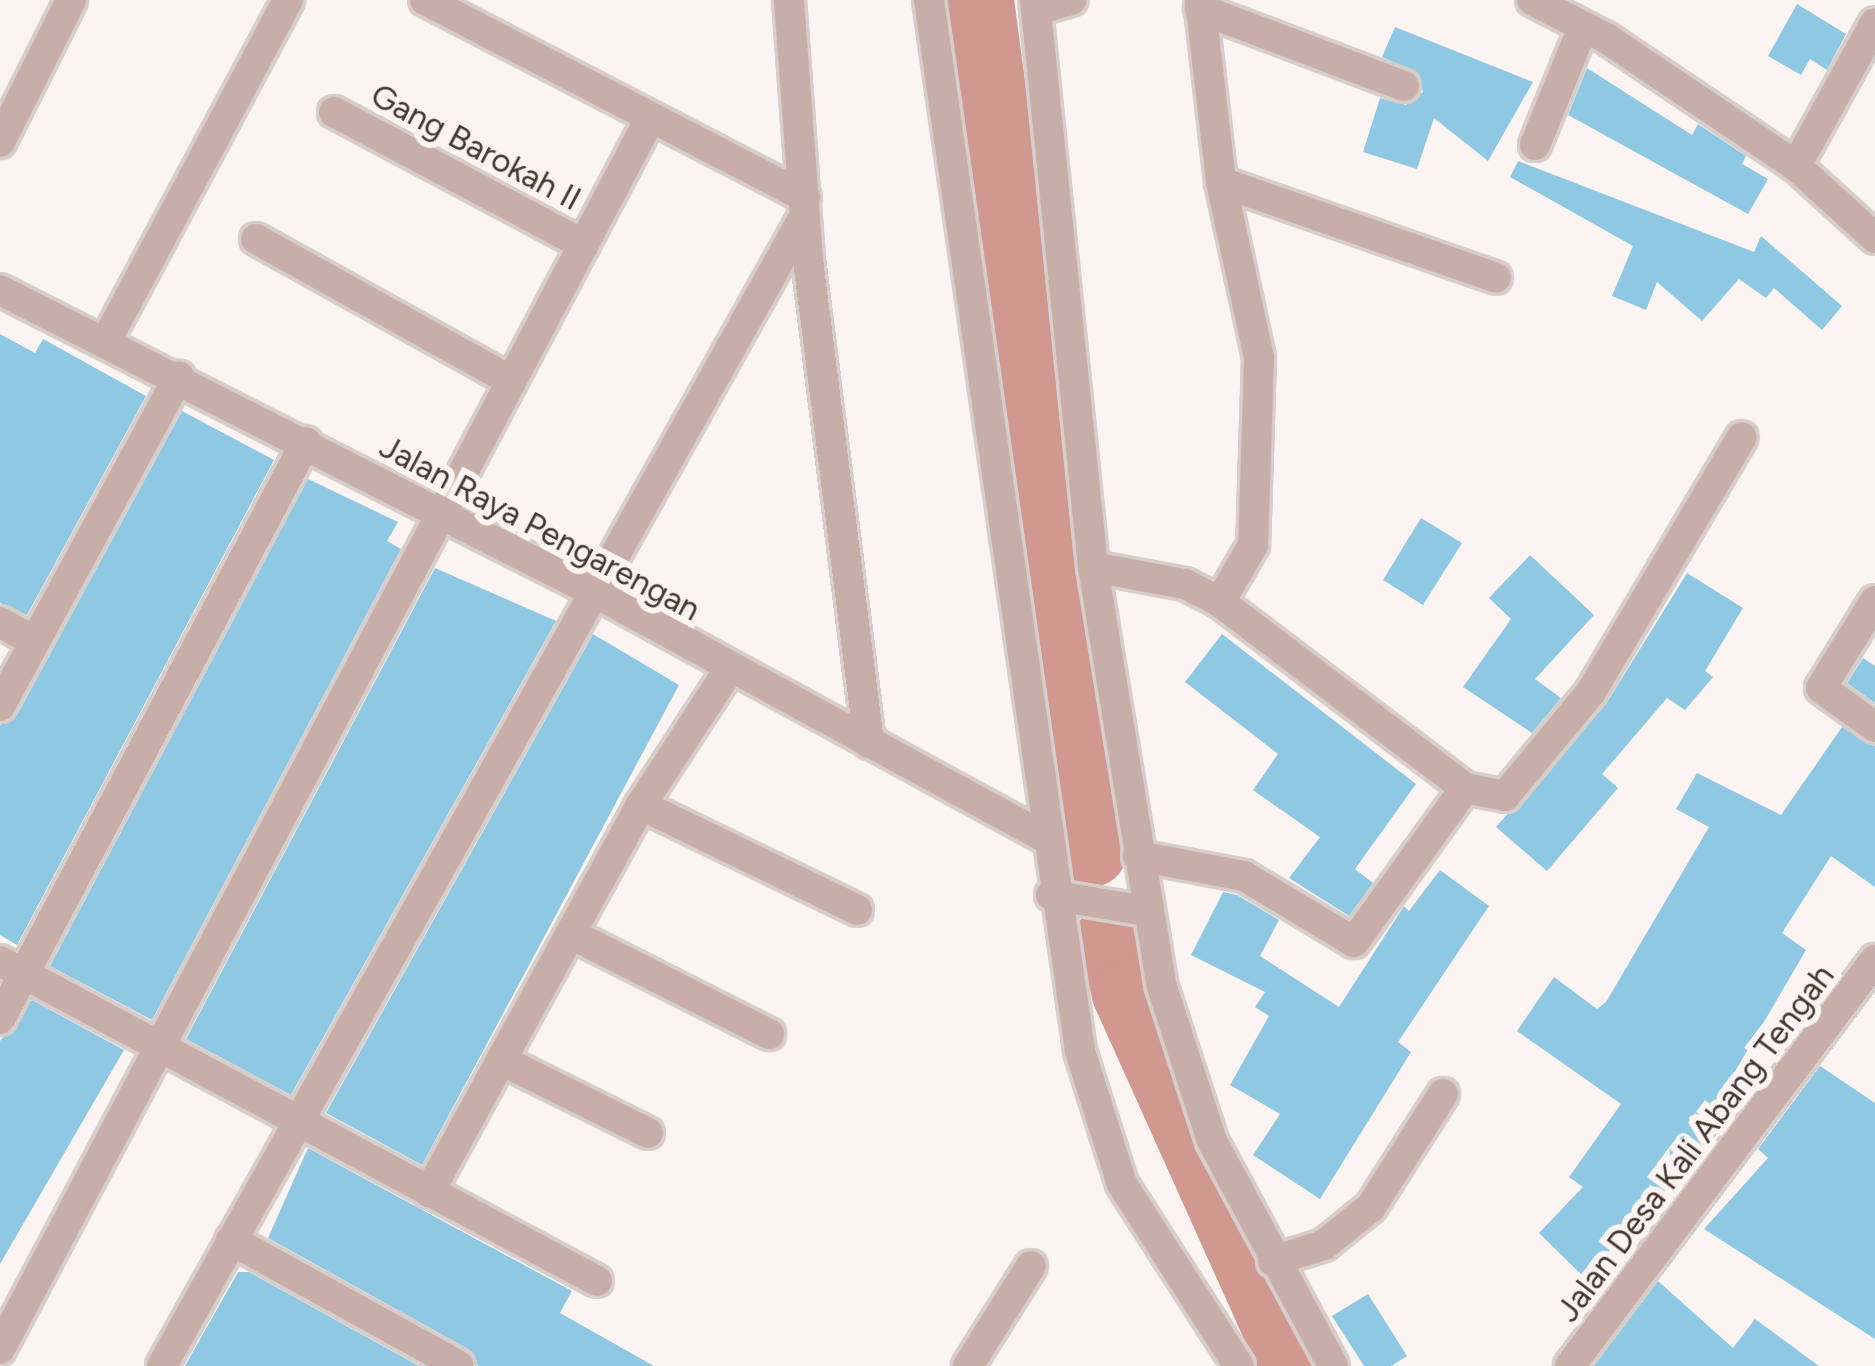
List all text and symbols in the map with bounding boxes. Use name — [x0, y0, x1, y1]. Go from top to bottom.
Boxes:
street label: Gang Barokah II — [364, 75, 588, 219]
street label: Jalan Raya Pengarengan — [373, 427, 707, 629]
street label: Jalan Desa Kali Abang Tengah — [1548, 957, 1842, 1329]

